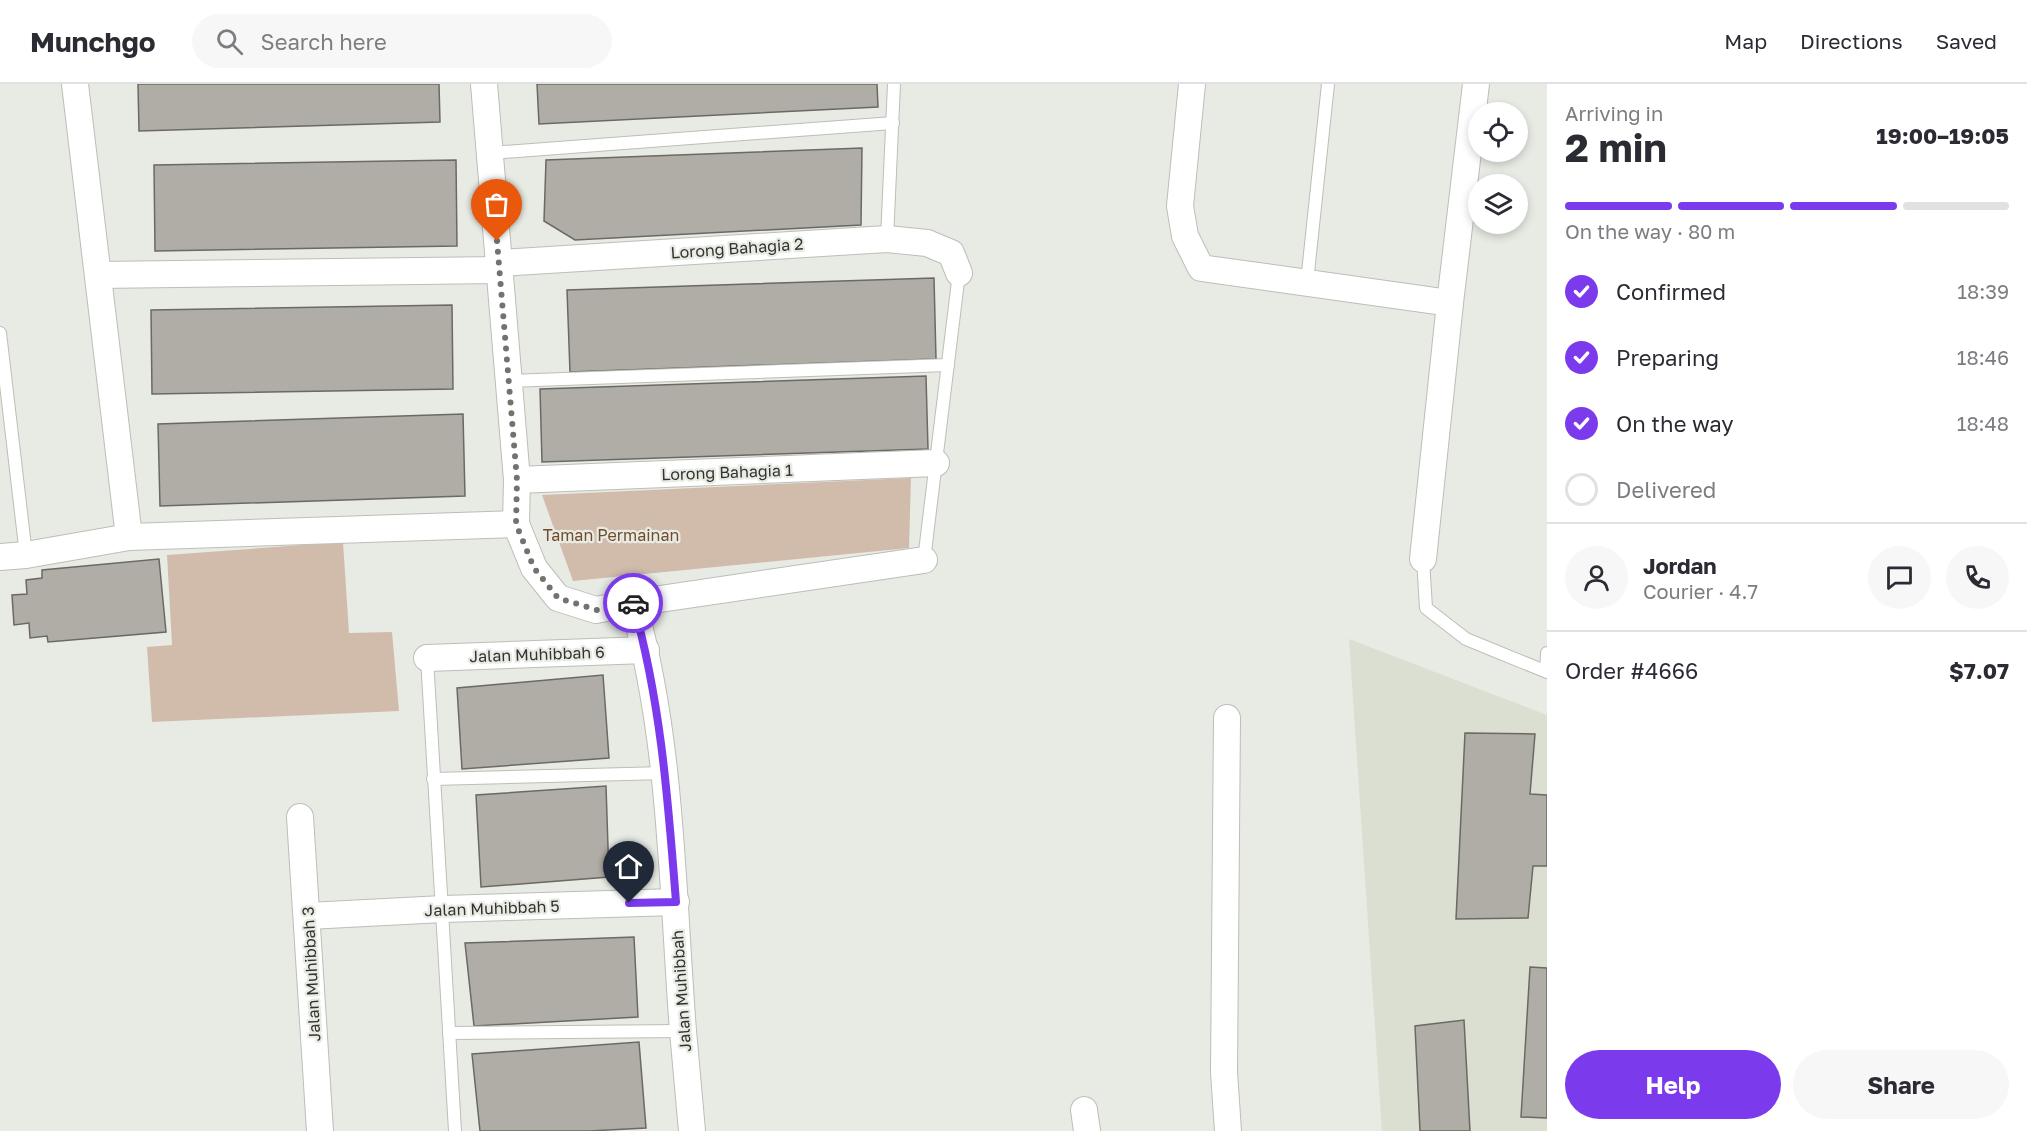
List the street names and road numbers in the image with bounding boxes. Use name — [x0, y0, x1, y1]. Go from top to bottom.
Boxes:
street label: Lorong Bahagia 2 — [670, 233, 804, 263]
street label: Lorong Bahagia 1 — [661, 460, 793, 484]
street label: Jalan Muhibbah 6 — [469, 642, 605, 666]
street label: Jalan Muhibbah 5 — [424, 896, 560, 920]
street label: Jalan Muhibbah 3 — [297, 906, 325, 1042]
street label: Jalan Muhibbah — [667, 929, 695, 1053]

